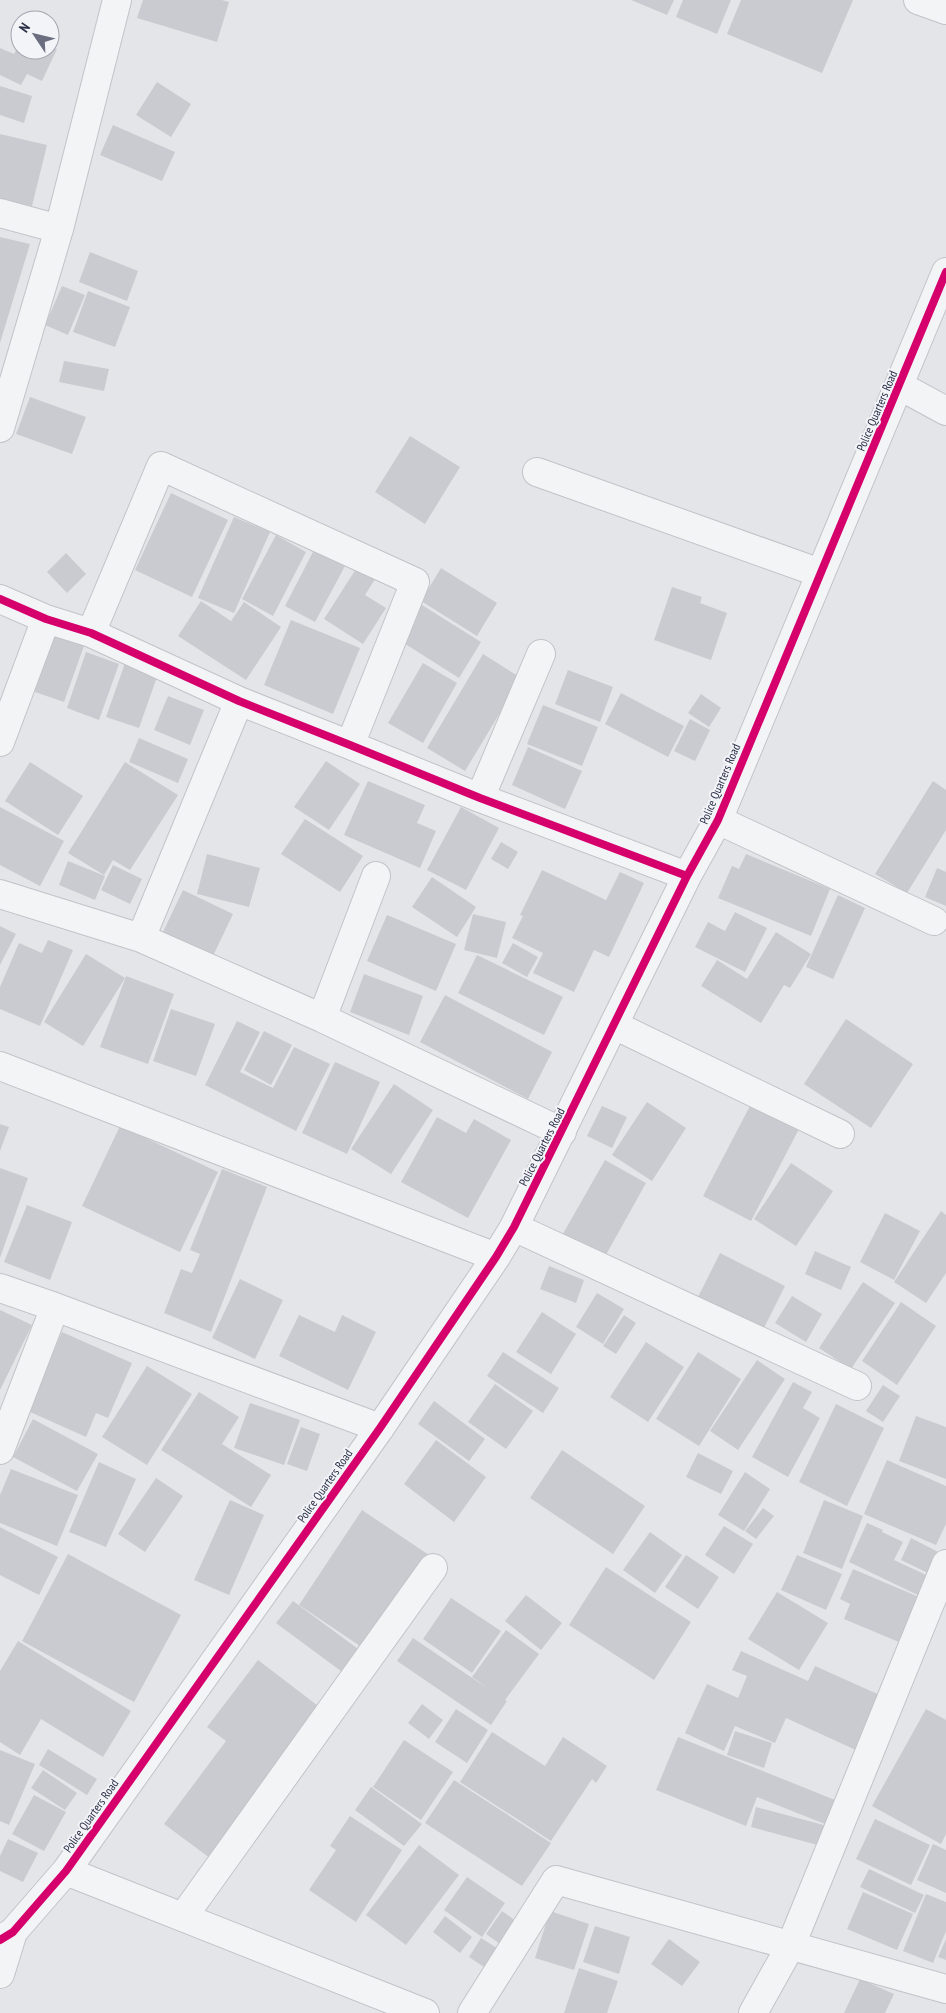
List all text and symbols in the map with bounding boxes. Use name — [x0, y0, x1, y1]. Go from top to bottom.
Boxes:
north arrow — [10, 10, 60, 60]
text: N — [15, 19, 34, 36]
street label: Police Quarters Road — [853, 368, 900, 453]
street label: Police Quarters Road — [696, 741, 743, 826]
street label: Police Quarters Road — [515, 1105, 568, 1188]
street label: Police Quarters Road — [294, 1446, 355, 1525]
street label: Police Quarters Road — [60, 1776, 121, 1855]

